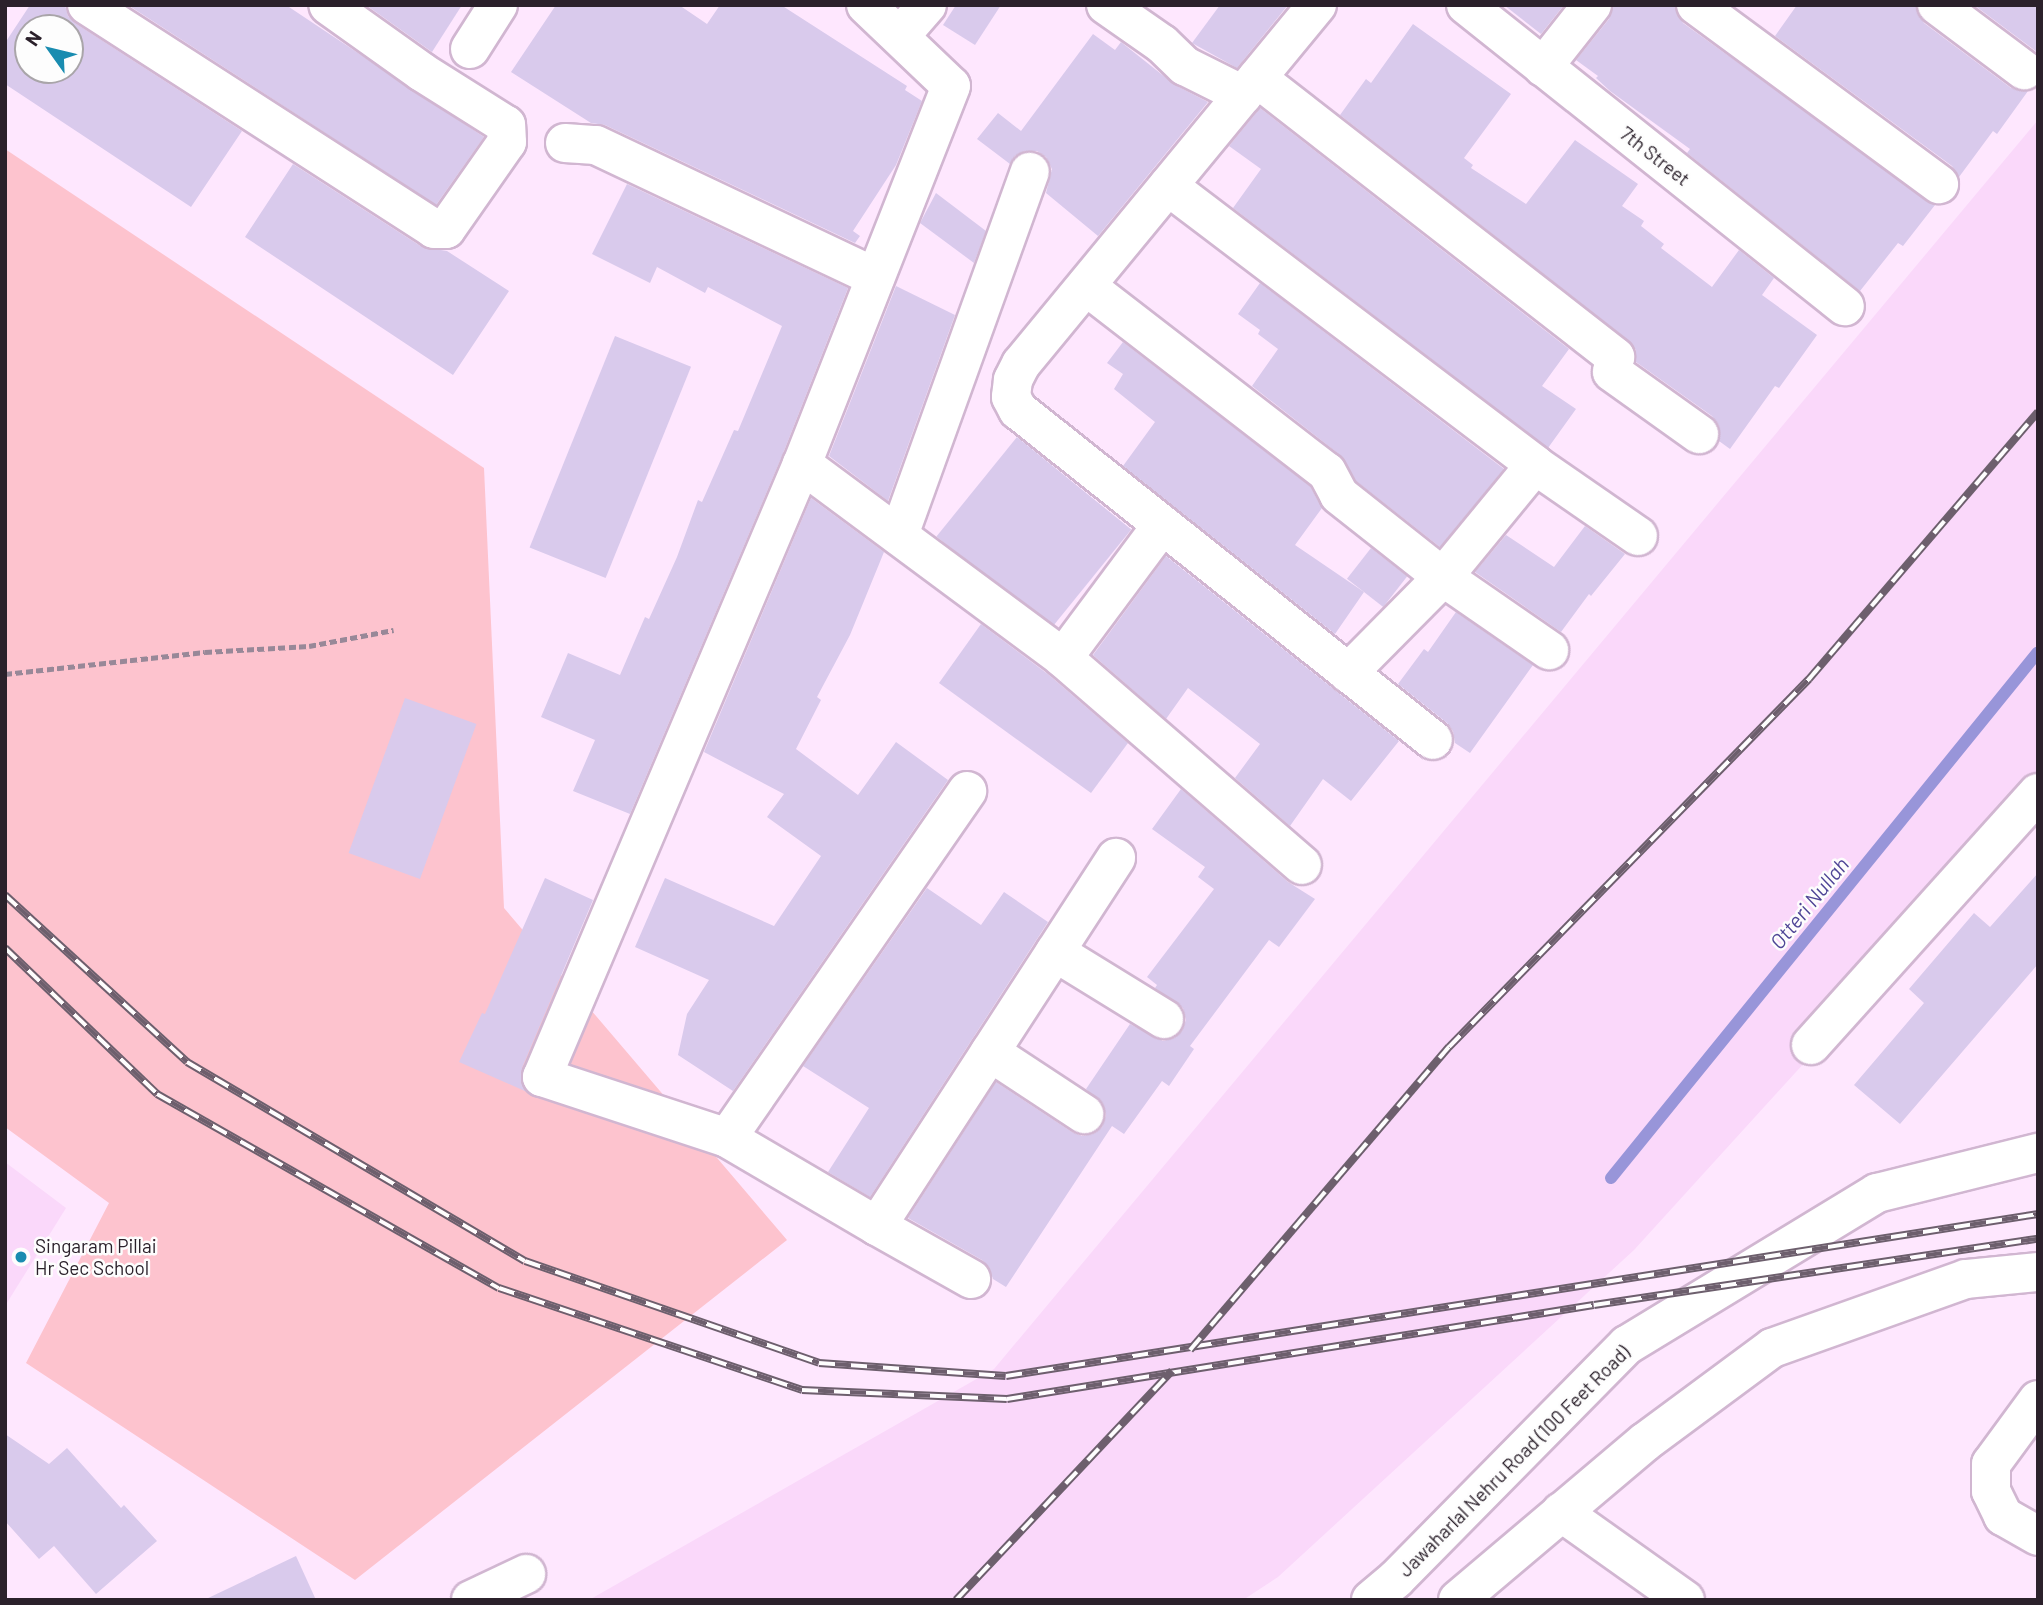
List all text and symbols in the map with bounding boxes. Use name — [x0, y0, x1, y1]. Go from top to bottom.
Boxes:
north arrow — [14, 14, 84, 84]
text: N — [20, 26, 46, 50]
street label: 7th Street — [1616, 122, 1694, 190]
water label: Otteri Nullah — [1764, 852, 1854, 954]
place label: Singaram Pillai Hr Sec School — [35, 1235, 157, 1279]
marker: Singaram Pillai Hr Sec School — [13, 1249, 29, 1265]
street label: Jawaharlal Nehru Road (100 Feet Road) — [1394, 1341, 1634, 1581]

